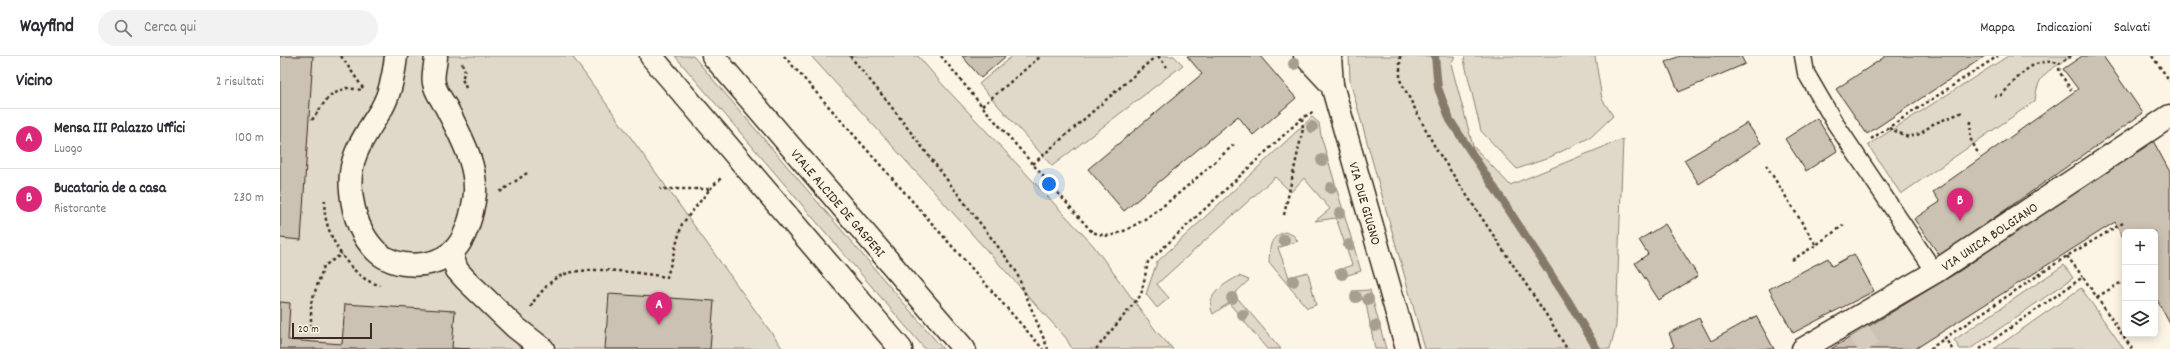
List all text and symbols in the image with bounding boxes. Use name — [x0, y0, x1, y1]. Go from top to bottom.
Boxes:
search box — [98, 10, 378, 46]
text: Wayfind — [20, 14, 74, 41]
icon: search — [112, 17, 134, 39]
text: Cerca qui — [144, 17, 196, 39]
text: Mappa — [1980, 18, 2015, 38]
text: Indicazioni — [2037, 18, 2092, 38]
text: Salvati — [2114, 18, 2150, 38]
text: Vicino — [16, 70, 53, 94]
text: 2 risultati — [216, 73, 264, 92]
text: Mensa III Palazzo Uffici — [54, 118, 185, 140]
text: A — [25, 129, 33, 148]
text: 100 m — [235, 129, 264, 148]
text: Luogo — [54, 140, 82, 159]
street label: VIALE ALCIDE DE GASPERI — [785, 145, 890, 263]
street label: VIA DUE GIUGNO — [1342, 160, 1385, 248]
your location — [1039, 174, 1059, 194]
text: Bucataria de a casa — [54, 178, 166, 200]
pin: B — [1947, 188, 1973, 221]
text: B — [26, 189, 32, 208]
text: 230 m — [234, 189, 264, 208]
street label: VIA UNICA BOLGIANO — [1938, 198, 2040, 274]
text: Ristorante — [54, 200, 106, 219]
map controls — [2122, 229, 2158, 337]
button: + — [2122, 229, 2158, 265]
button: − — [2122, 265, 2158, 301]
pin: A — [646, 292, 672, 325]
button: layers — [2122, 301, 2158, 337]
scale bar — [292, 321, 372, 340]
text: 20 m — [298, 322, 319, 338]

